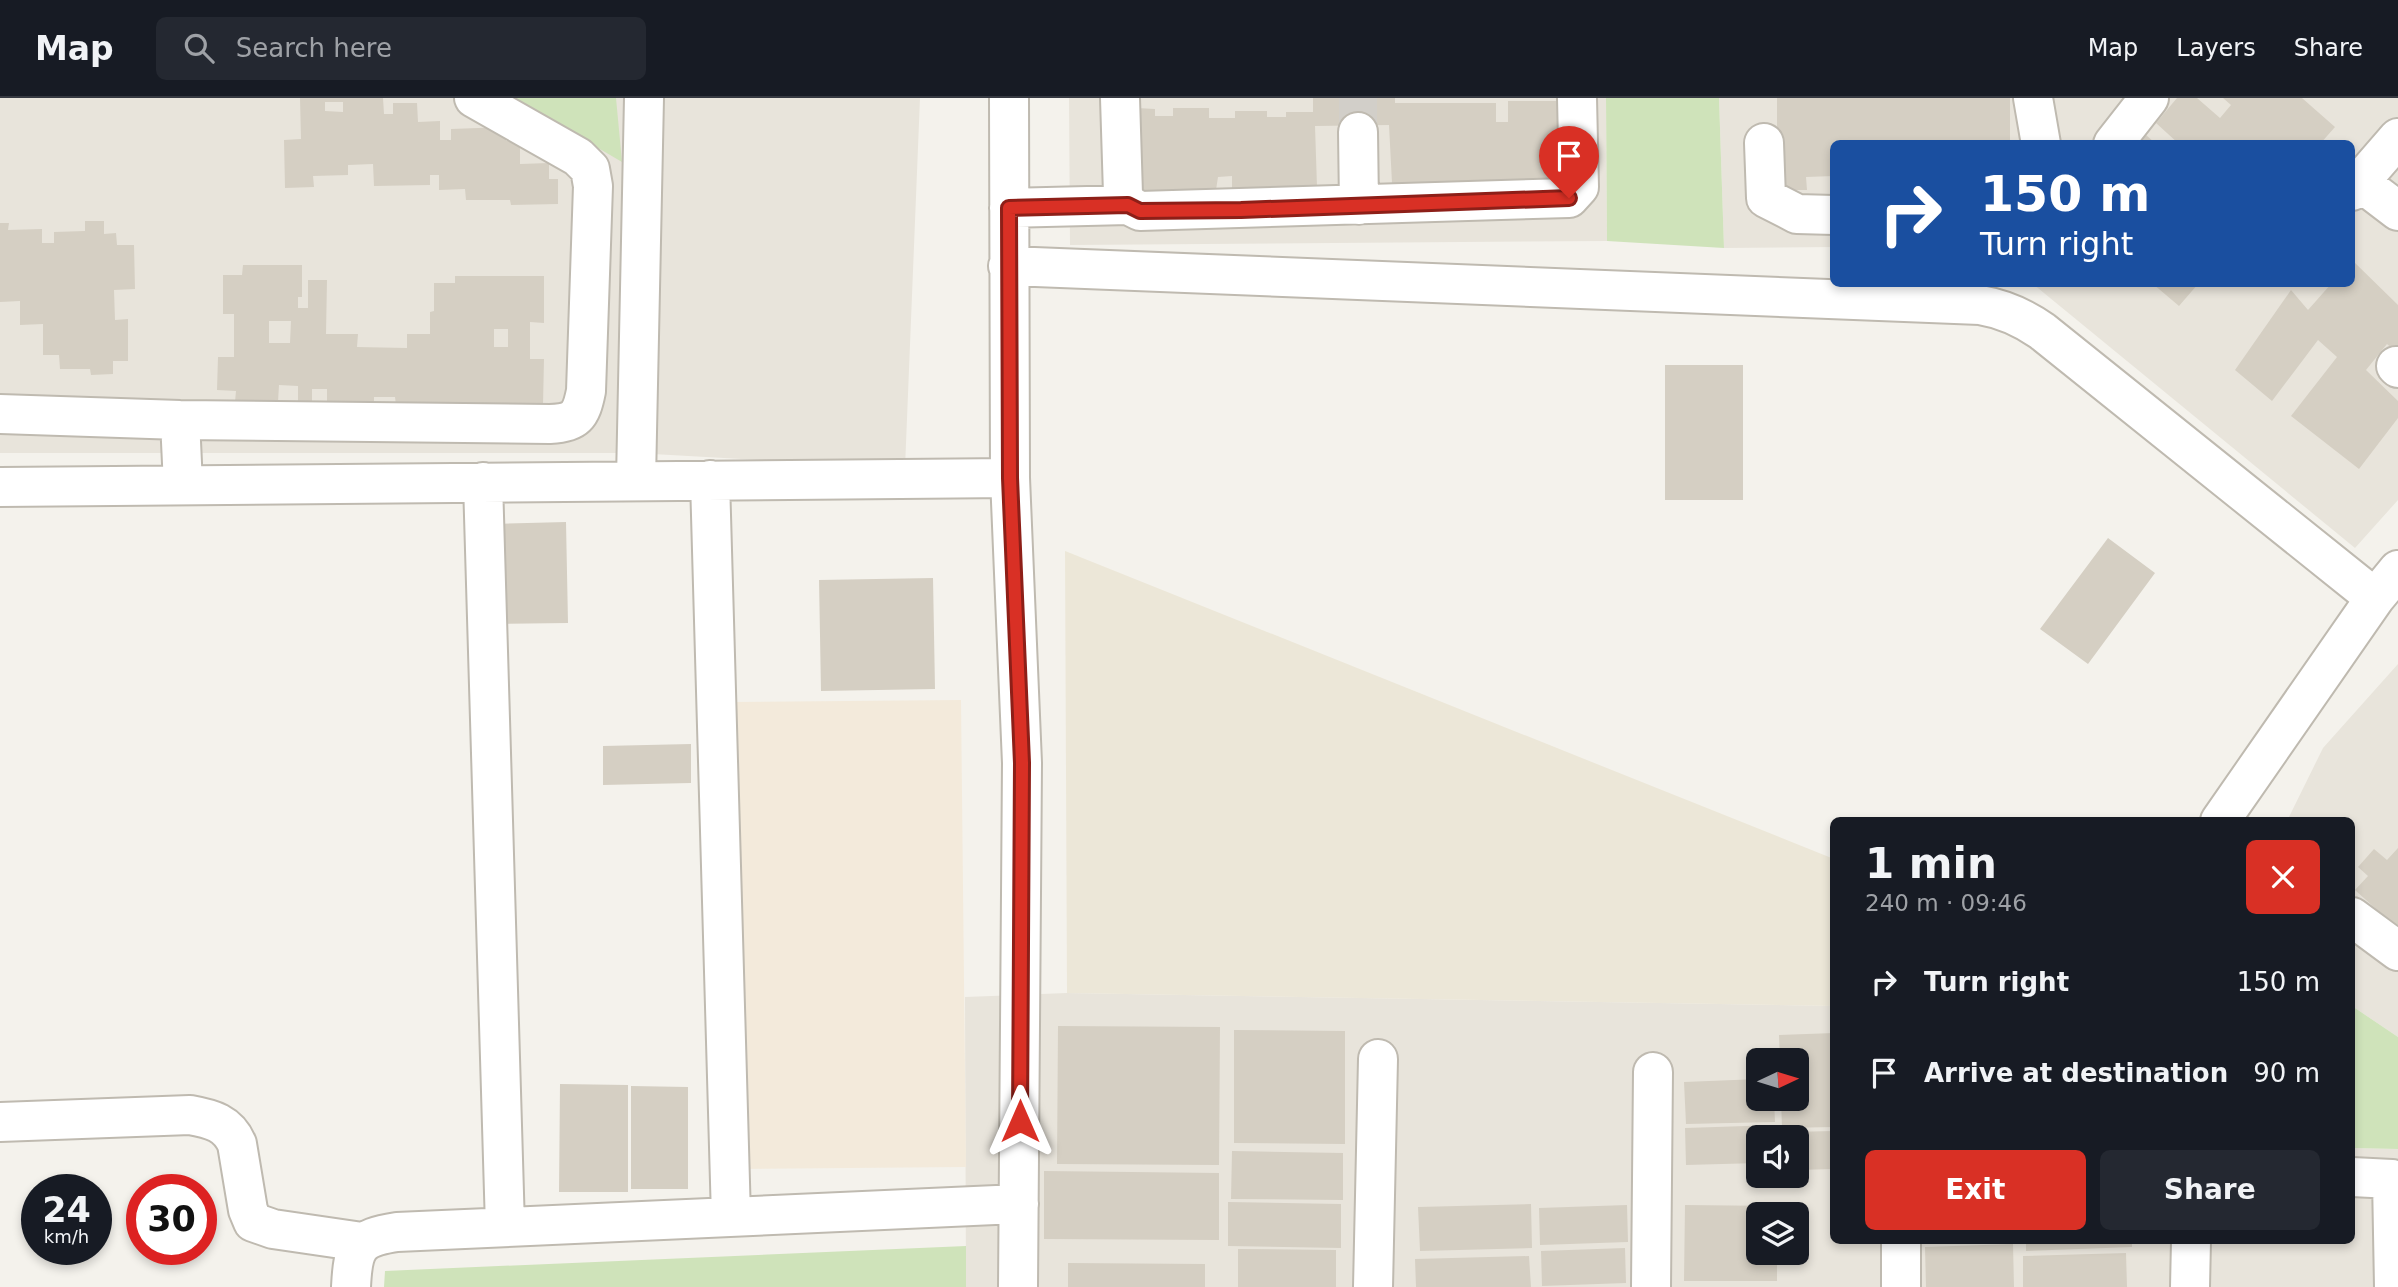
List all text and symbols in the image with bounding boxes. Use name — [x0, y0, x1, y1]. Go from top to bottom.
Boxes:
search box — [156, 17, 646, 80]
text: Map — [35, 29, 114, 68]
icon: search — [180, 29, 218, 67]
text: Search here — [236, 33, 392, 63]
text: Map — [2088, 34, 2138, 62]
text: Layers — [2176, 34, 2256, 62]
text: Share — [2294, 34, 2363, 62]
pin — [1539, 126, 1599, 198]
icon: arrive — [1550, 137, 1588, 175]
text: 150 m — [1980, 166, 2150, 223]
icon: right — [1865, 168, 1956, 259]
text: Turn right — [1980, 225, 2133, 263]
text: 1 min — [1865, 839, 1997, 888]
button: close — [2246, 840, 2320, 914]
text: 240 m · 09:46 — [1865, 890, 2027, 916]
icon: right — [1865, 963, 1903, 1001]
text: Turn right — [1924, 967, 2069, 997]
text: 150 m — [2237, 967, 2320, 997]
north arrow — [1746, 1048, 1810, 1111]
map controls — [1746, 1048, 1809, 1265]
icon: arrive — [1865, 1054, 1903, 1092]
text: Arrive at destination — [1924, 1058, 2228, 1088]
text: 90 m — [2253, 1058, 2320, 1088]
position arrow — [983, 1084, 1057, 1158]
button: sound — [1746, 1125, 1809, 1188]
button: Exit — [1865, 1150, 2086, 1230]
button: Share — [2100, 1150, 2320, 1230]
speed limit sign: 30 — [126, 1174, 217, 1265]
text: 24 — [42, 1190, 91, 1230]
button: layers — [1746, 1202, 1809, 1265]
text: km/h — [44, 1226, 89, 1247]

